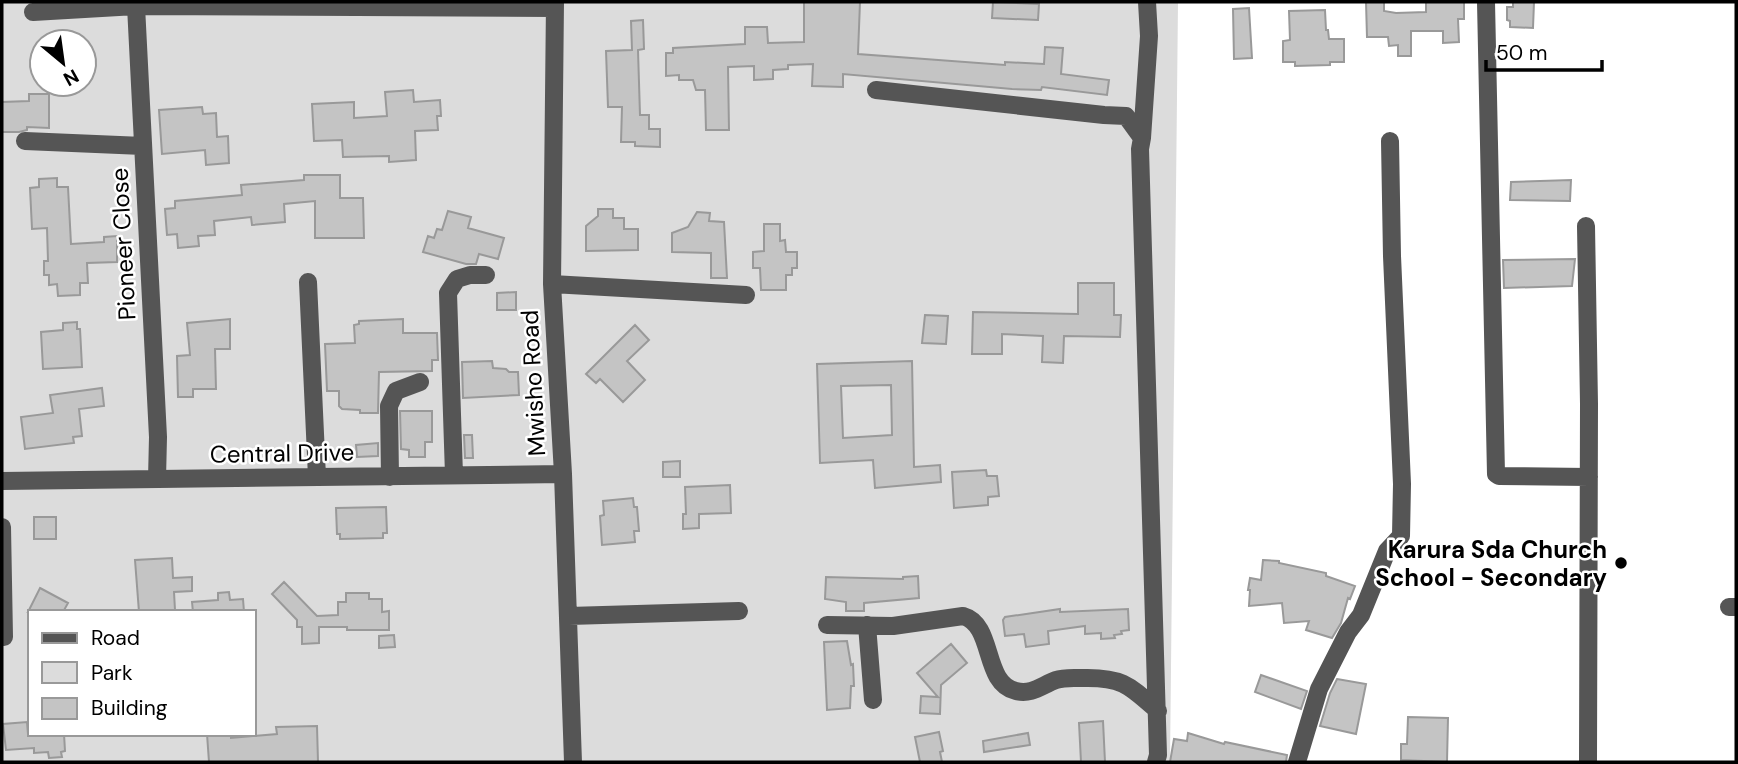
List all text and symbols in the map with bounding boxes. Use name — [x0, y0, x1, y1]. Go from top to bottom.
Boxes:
north arrow — [28, 28, 98, 98]
scale bar — [1486, 28, 1602, 72]
text: 50 m — [1496, 39, 1547, 67]
text: N — [59, 63, 83, 92]
street label: Pioneer Close — [104, 167, 142, 321]
street label: Mwisho Road — [514, 309, 552, 457]
street label: Central Drive — [209, 436, 355, 470]
place label: Karura Sda Church School - Secondary — [1375, 534, 1607, 593]
marker: Karura Sda Church School - Secondary — [1613, 555, 1629, 571]
legend — [28, 610, 256, 736]
text: Road — [91, 624, 140, 652]
text: Park — [91, 659, 133, 687]
text: Building — [91, 694, 168, 722]

